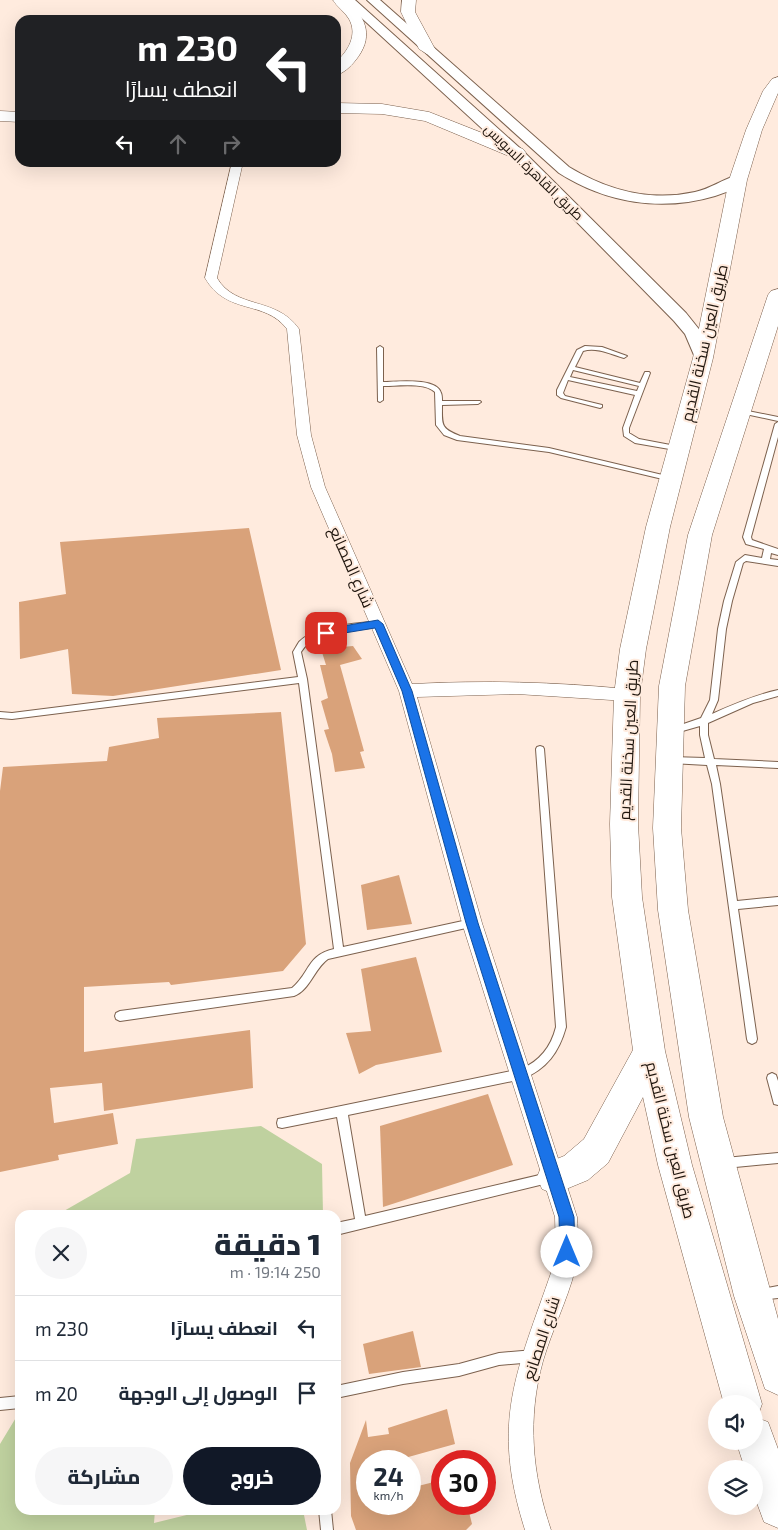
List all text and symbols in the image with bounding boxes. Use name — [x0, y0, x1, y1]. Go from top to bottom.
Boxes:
text: 230 m — [137, 26, 238, 68]
icon: left — [256, 35, 321, 100]
text: انعطف يسارًا — [125, 75, 238, 101]
street label: طريق القاهرة السويس — [480, 120, 588, 224]
icon: left — [111, 130, 139, 158]
icon: ahead — [164, 130, 192, 158]
icon: right — [217, 130, 245, 158]
street label: طريق العين سخنة القديم — [676, 262, 734, 424]
street label: شارع المصانع — [323, 523, 379, 612]
pin — [305, 612, 347, 654]
icon: arrive — [312, 619, 340, 647]
street label: طريق العين سخنة القديم — [614, 659, 644, 821]
street label: طريق العين سخنة القديم — [640, 1059, 700, 1221]
text: 1 دقيقة — [214, 1225, 321, 1261]
position arrow — [540, 1225, 592, 1277]
button: close — [35, 1227, 87, 1279]
text: 250 m · 19:14 — [230, 1262, 321, 1281]
street label: شارع المصانع — [518, 1294, 566, 1383]
icon: left — [293, 1314, 321, 1342]
text: انعطف يسارًا — [170, 1316, 278, 1339]
text: 230 m — [35, 1317, 89, 1340]
icon: arrive — [293, 1379, 321, 1407]
text: الوصول إلى الوجهة — [118, 1381, 278, 1404]
text: 20 m — [35, 1382, 78, 1405]
map controls — [708, 1395, 763, 1515]
button: sound — [708, 1395, 763, 1450]
button: مشاركة — [35, 1447, 173, 1505]
button: خروج — [183, 1447, 321, 1505]
speed limit sign: 30 — [431, 1450, 496, 1515]
button: layers — [708, 1460, 763, 1515]
text: 24 — [373, 1461, 404, 1491]
text: km/h — [374, 1488, 403, 1502]

